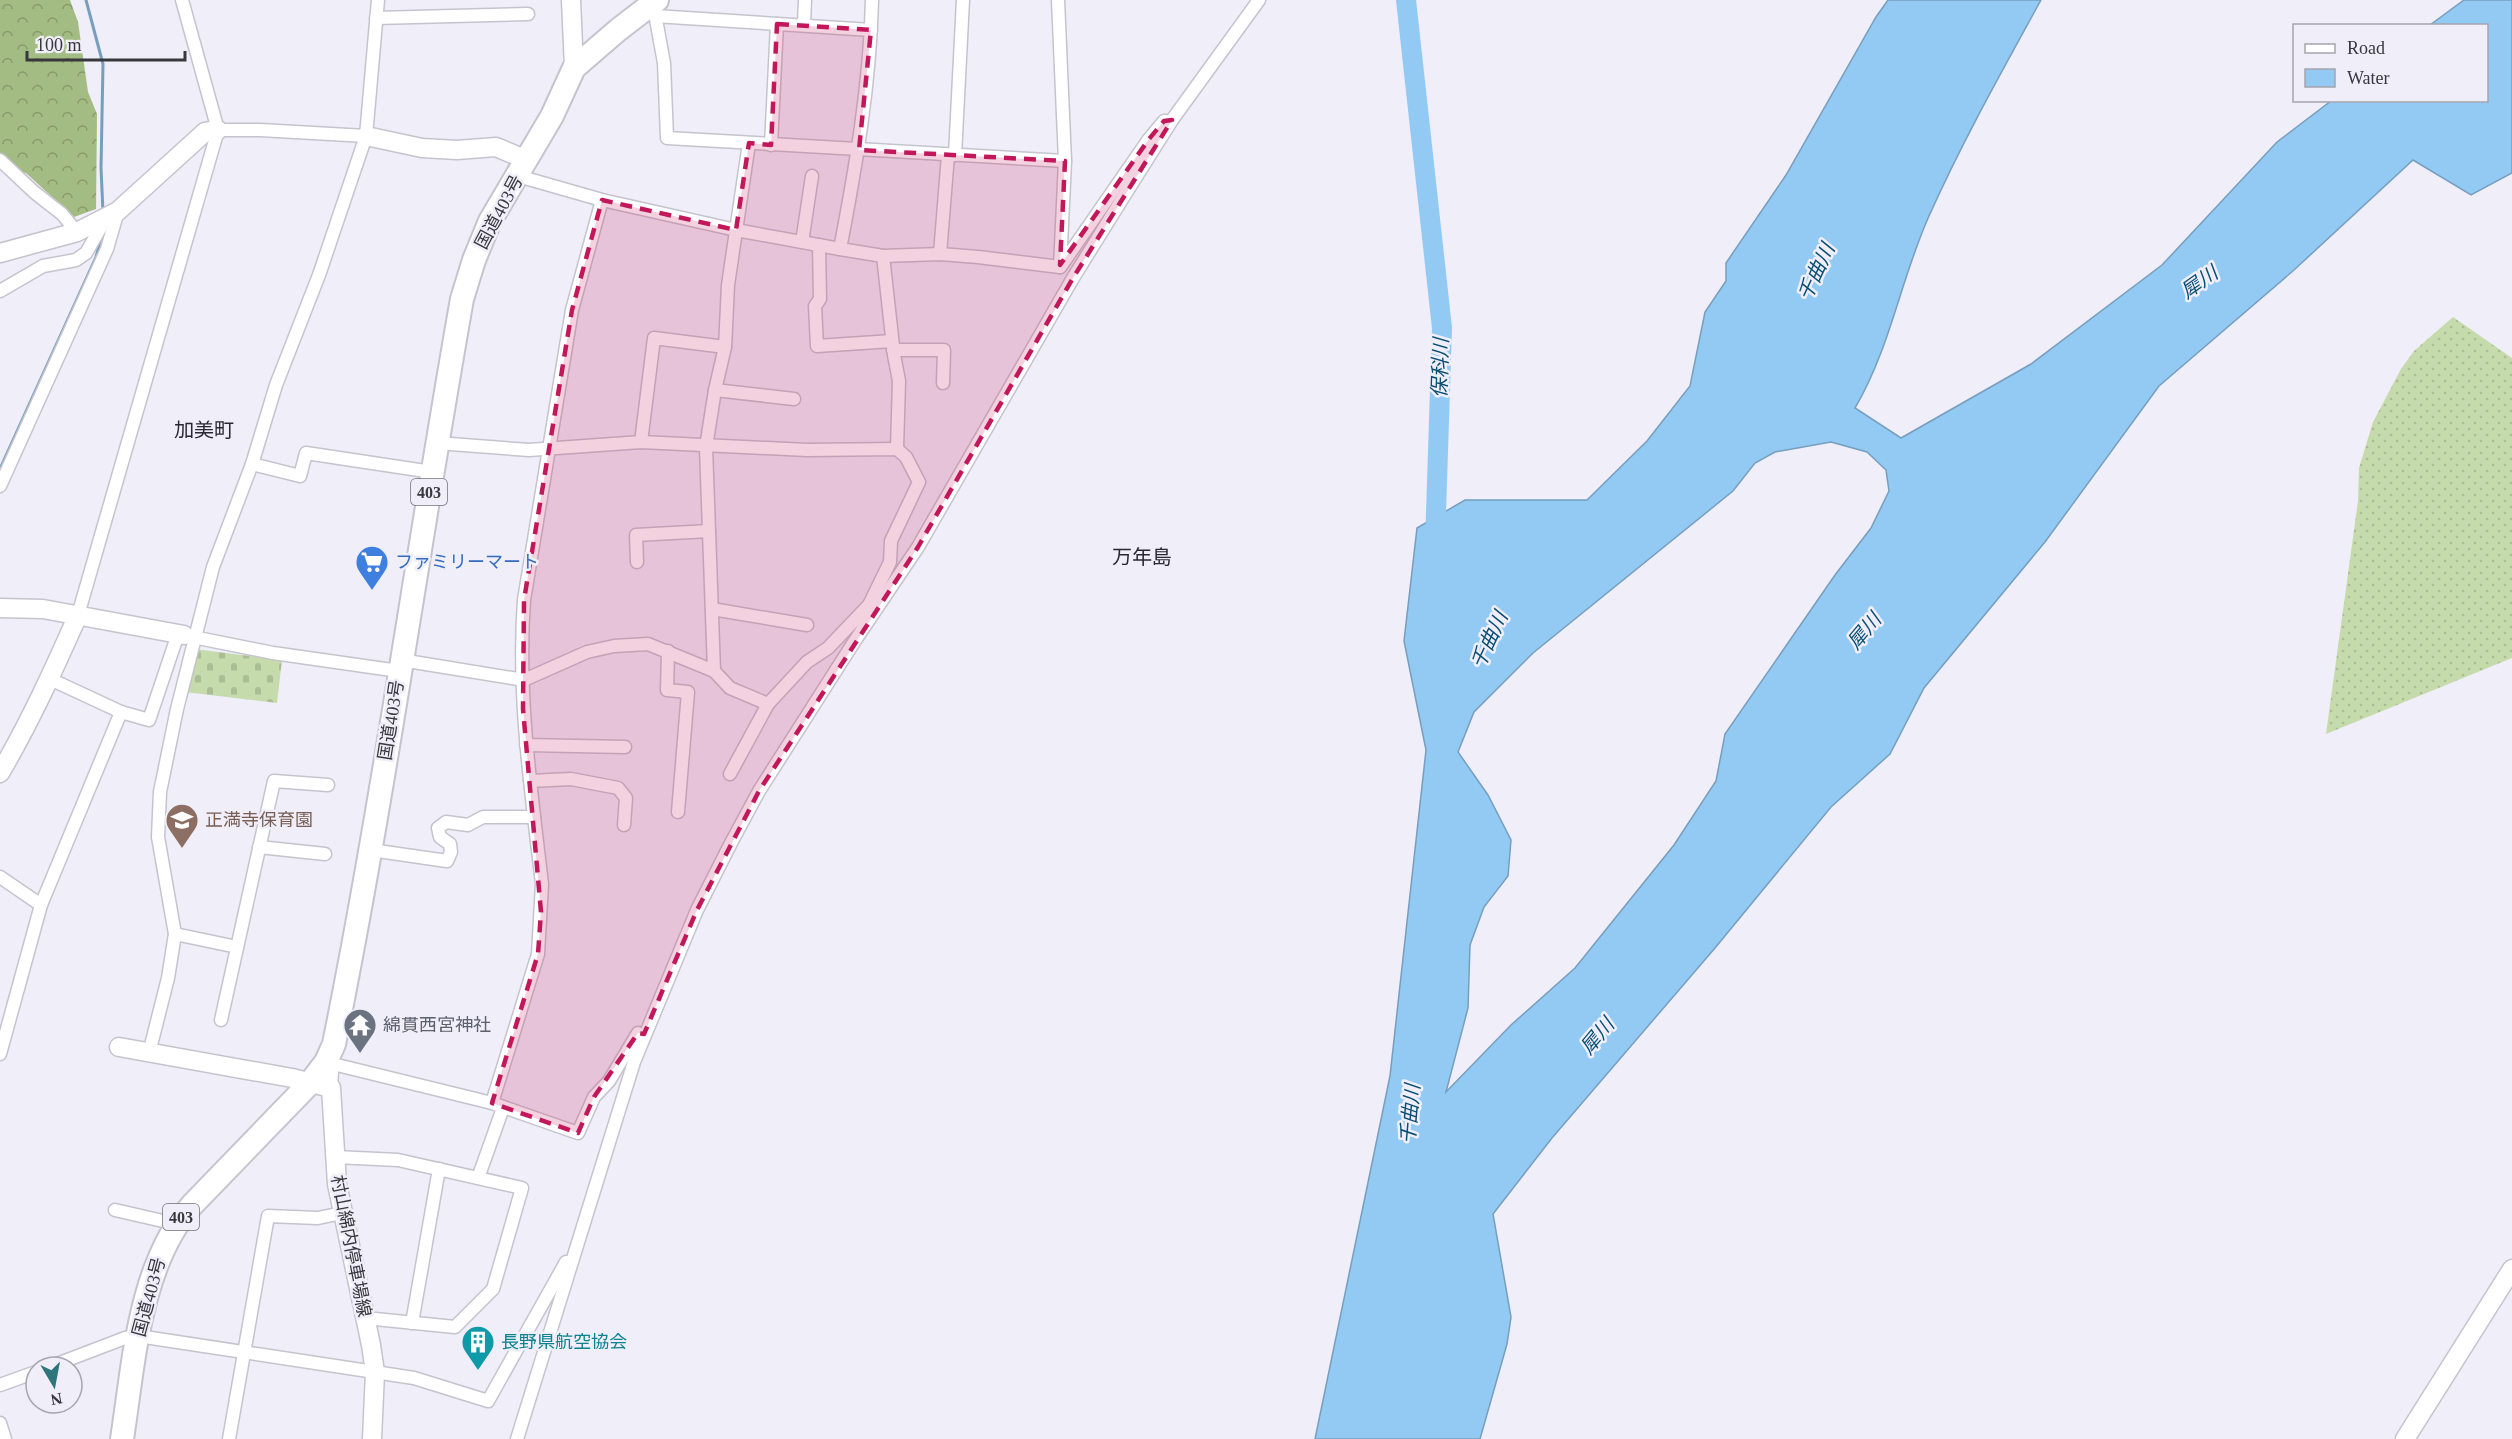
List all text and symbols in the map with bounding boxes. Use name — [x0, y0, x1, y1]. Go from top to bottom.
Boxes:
scale bar — [27, 24, 184, 62]
legend — [2293, 24, 2488, 102]
text: 100 m — [36, 35, 82, 55]
text: Road — [2347, 38, 2385, 58]
text: Water — [2347, 68, 2390, 88]
street label: 国道403号 — [471, 172, 527, 252]
water label: 千曲川 — [1793, 238, 1839, 304]
water label: 犀川 — [2176, 260, 2223, 302]
water label: 保科川 — [1428, 336, 1452, 398]
district label: 加美町 — [174, 419, 234, 441]
road number: 403 — [411, 479, 447, 505]
supermarket icon: ファミリーマート — [354, 544, 390, 591]
district label: 万年島 — [1112, 546, 1172, 568]
place label: ファミリーマート — [395, 552, 539, 572]
water label: 千曲川 — [1466, 606, 1512, 672]
water label: 犀川 — [1843, 607, 1887, 653]
street label: 国道403号 — [375, 678, 407, 762]
school or university icon: 正満寺保育園 — [164, 802, 200, 849]
place label: 正満寺保育園 — [205, 810, 313, 830]
temple icon: 綿貫西宮神社 — [342, 1007, 378, 1054]
water label: 犀川 — [1576, 1012, 1620, 1058]
place label: 綿貫西宮神社 — [383, 1015, 491, 1035]
water label: 千曲川 — [1396, 1081, 1424, 1145]
street label: 村山綿内停車場線 — [327, 1173, 375, 1319]
road number: 403 — [163, 1204, 199, 1230]
street label: 国道403号 — [129, 1255, 169, 1339]
building icon: 長野県航空協会 — [460, 1324, 496, 1371]
place label: 長野県航空協会 — [501, 1332, 627, 1352]
north arrow — [24, 1355, 84, 1415]
text: N — [49, 1390, 64, 1409]

